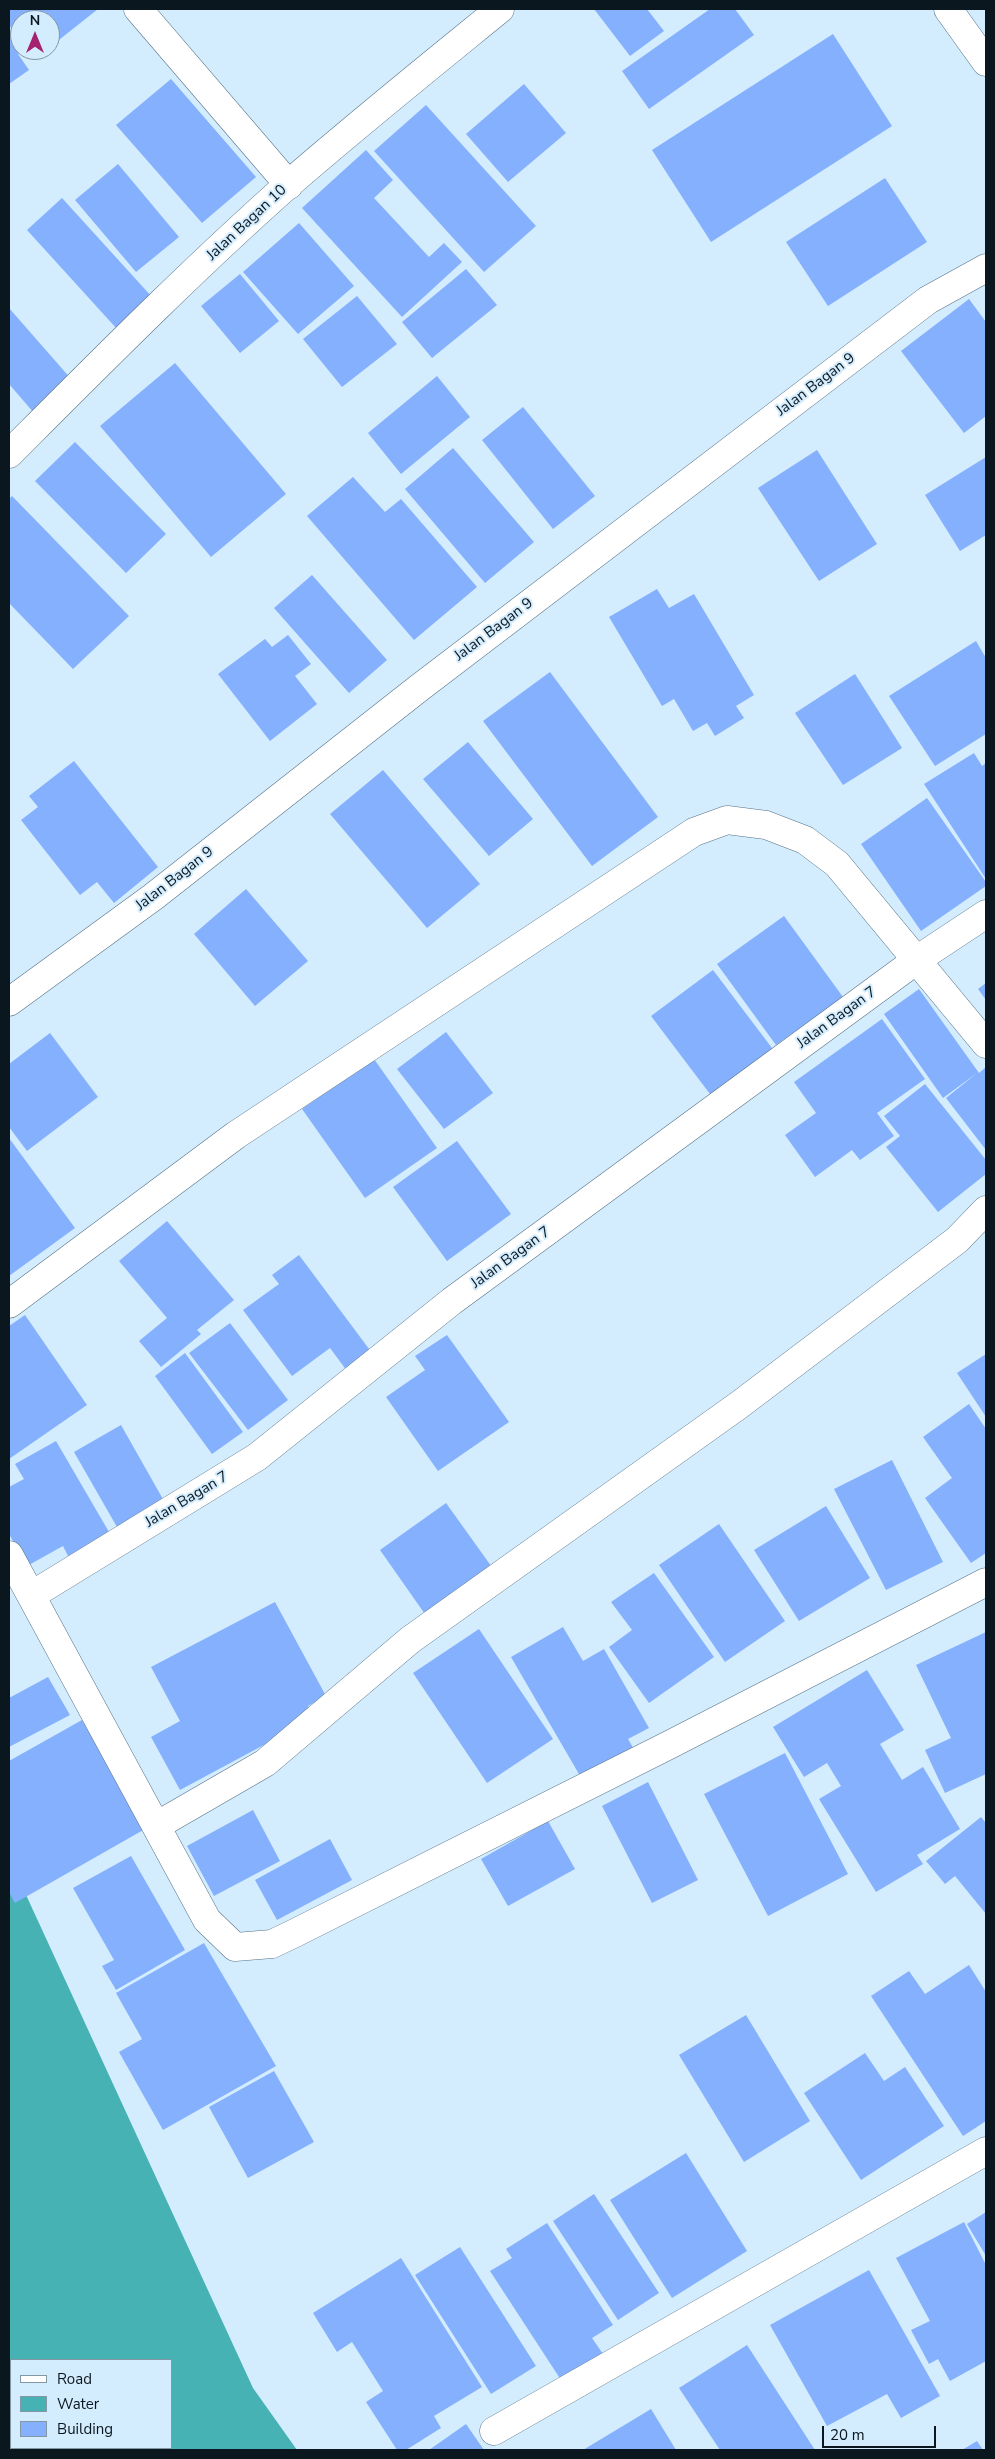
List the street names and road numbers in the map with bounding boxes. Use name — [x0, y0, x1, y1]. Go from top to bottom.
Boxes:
street label: Jalan Bagan 10 — [203, 181, 291, 265]
street label: Jalan Bagan 9 — [773, 350, 859, 420]
street label: Jalan Bagan 9 — [451, 595, 537, 665]
street label: Jalan Bagan 9 — [133, 843, 217, 915]
street label: Jalan Bagan 7 — [794, 983, 880, 1053]
street label: Jalan Bagan 7 — [468, 1223, 554, 1293]
street label: Jalan Bagan 7 — [142, 1468, 232, 1532]

